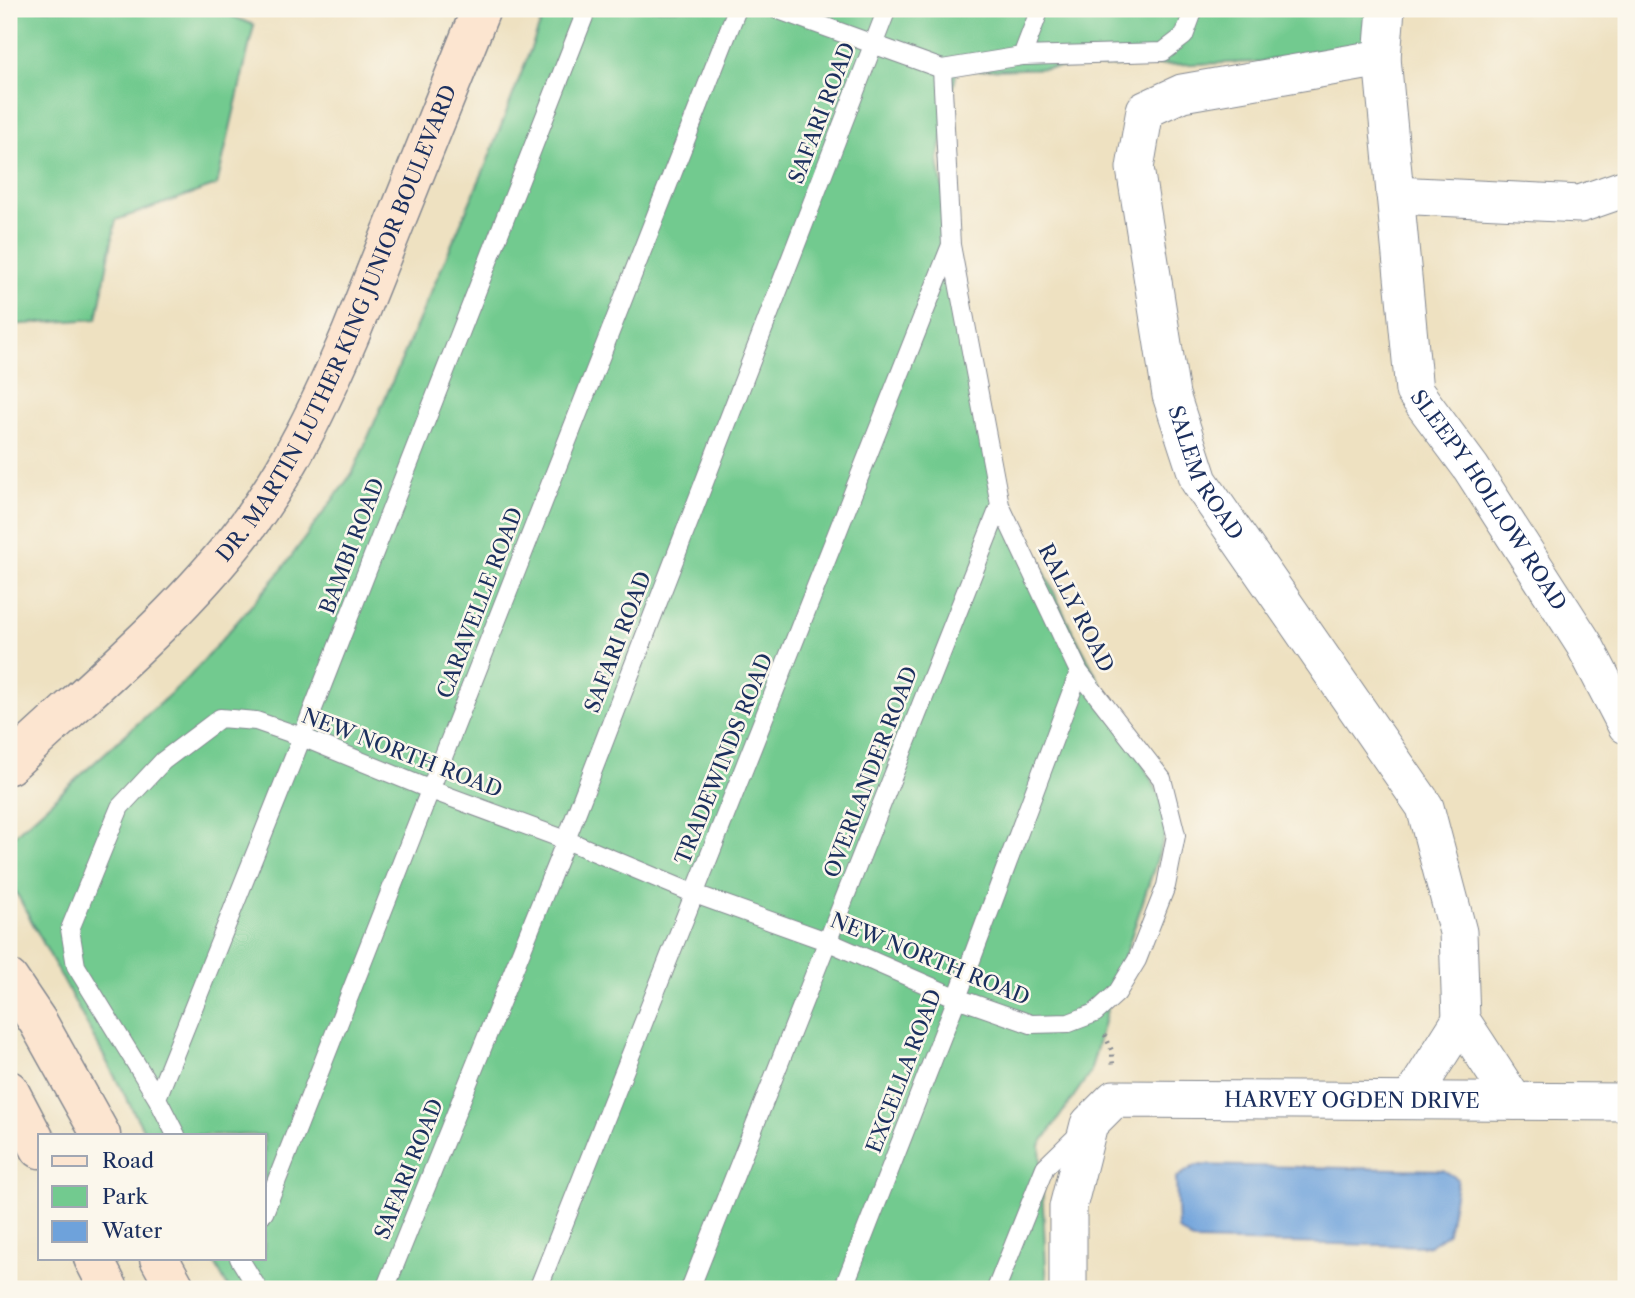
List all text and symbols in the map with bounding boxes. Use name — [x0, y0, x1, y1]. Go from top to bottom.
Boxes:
street label: SAFARI ROAD — [783, 39, 860, 187]
street label: DR. MARTIN LUTHER KING JUNIOR BOULEVARD — [211, 81, 461, 566]
street label: SLEEPY HOLLOW ROAD — [1406, 385, 1572, 615]
street label: SALEM ROAD — [1163, 402, 1249, 544]
street label: BAMBI ROAD — [314, 474, 389, 617]
street label: CARAVELLE ROAD — [432, 504, 528, 702]
street label: RALLY ROAD — [1033, 539, 1120, 676]
street label: SAFARI ROAD — [579, 568, 656, 716]
street label: TRADEWINDS ROAD — [670, 649, 777, 868]
street label: OVERLANDER ROAD — [819, 663, 922, 881]
street label: NEW NORTH ROAD — [298, 703, 506, 802]
street label: NEW NORTH ROAD — [827, 907, 1033, 1010]
street label: EXCELLA ROAD — [861, 985, 946, 1156]
street label: HARVEY OGDEN DRIVE — [1224, 1087, 1480, 1113]
street label: SAFARI ROAD — [369, 1095, 448, 1243]
legend — [38, 1134, 266, 1260]
text: Road — [102, 1148, 154, 1173]
text: Park — [102, 1184, 148, 1209]
text: Water — [101, 1218, 162, 1243]

